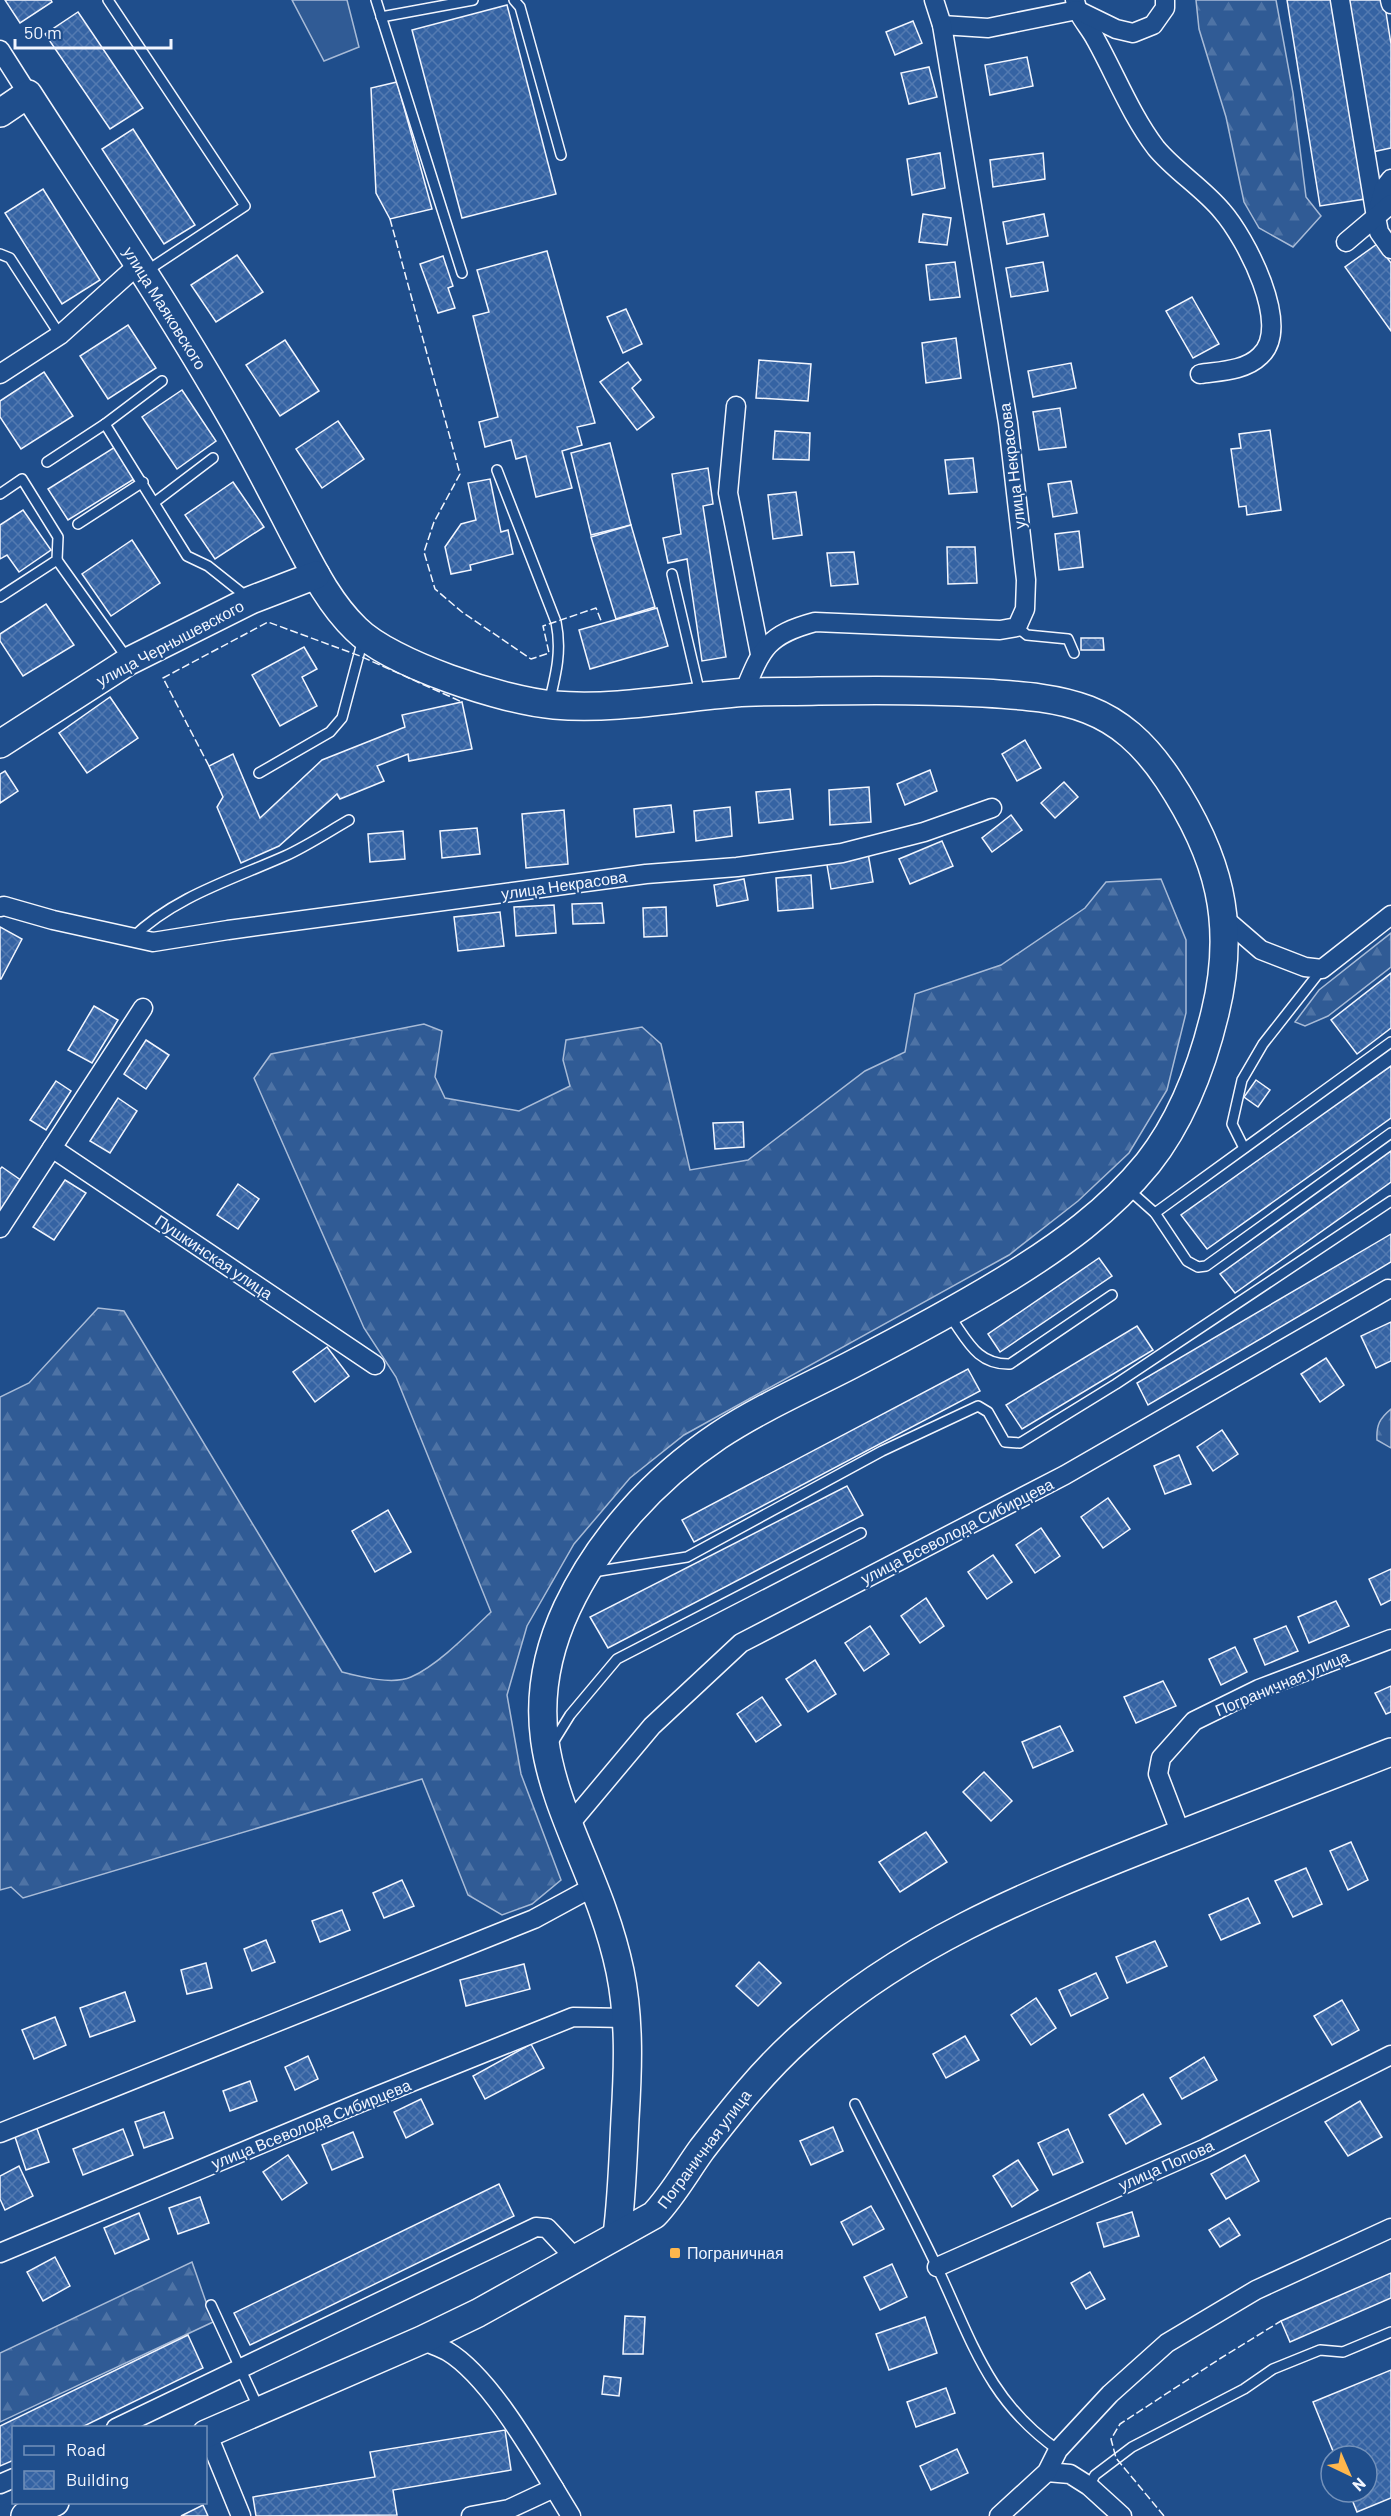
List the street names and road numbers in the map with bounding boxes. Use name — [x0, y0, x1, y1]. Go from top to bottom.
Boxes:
street label: улица Маяковского — [120, 243, 211, 373]
street label: улица Некрасова — [994, 402, 1029, 530]
street label: улица Чернышевского — [93, 596, 247, 690]
street label: улица Некрасова — [500, 866, 628, 903]
street label: Пушкинская улица — [152, 1210, 277, 1303]
street label: улица Всеволода Сибирцева — [857, 1474, 1056, 1588]
street label: Пограничная улица — [1212, 1646, 1352, 1719]
street label: улица Всеволода Сибирцева — [208, 2075, 414, 2172]
street label: Пограничная улица — [653, 2086, 754, 2212]
street label: улица Попова — [1115, 2135, 1217, 2194]

